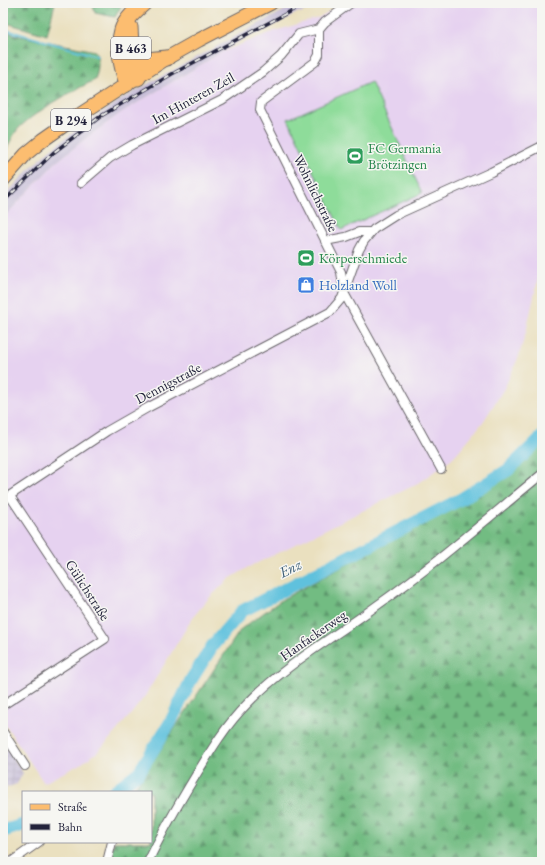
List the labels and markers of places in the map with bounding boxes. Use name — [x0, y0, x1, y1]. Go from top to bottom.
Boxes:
place label: FC Germania Brötzingen — [368, 139, 442, 173]
sports icon: FC Germania Brötzingen — [345, 146, 365, 166]
sports icon: Körperschmiede — [296, 248, 316, 268]
place label: Körperschmiede — [319, 249, 408, 267]
shop icon: Holzland Woll — [296, 275, 316, 295]
place label: Holzland Woll — [319, 276, 397, 294]

